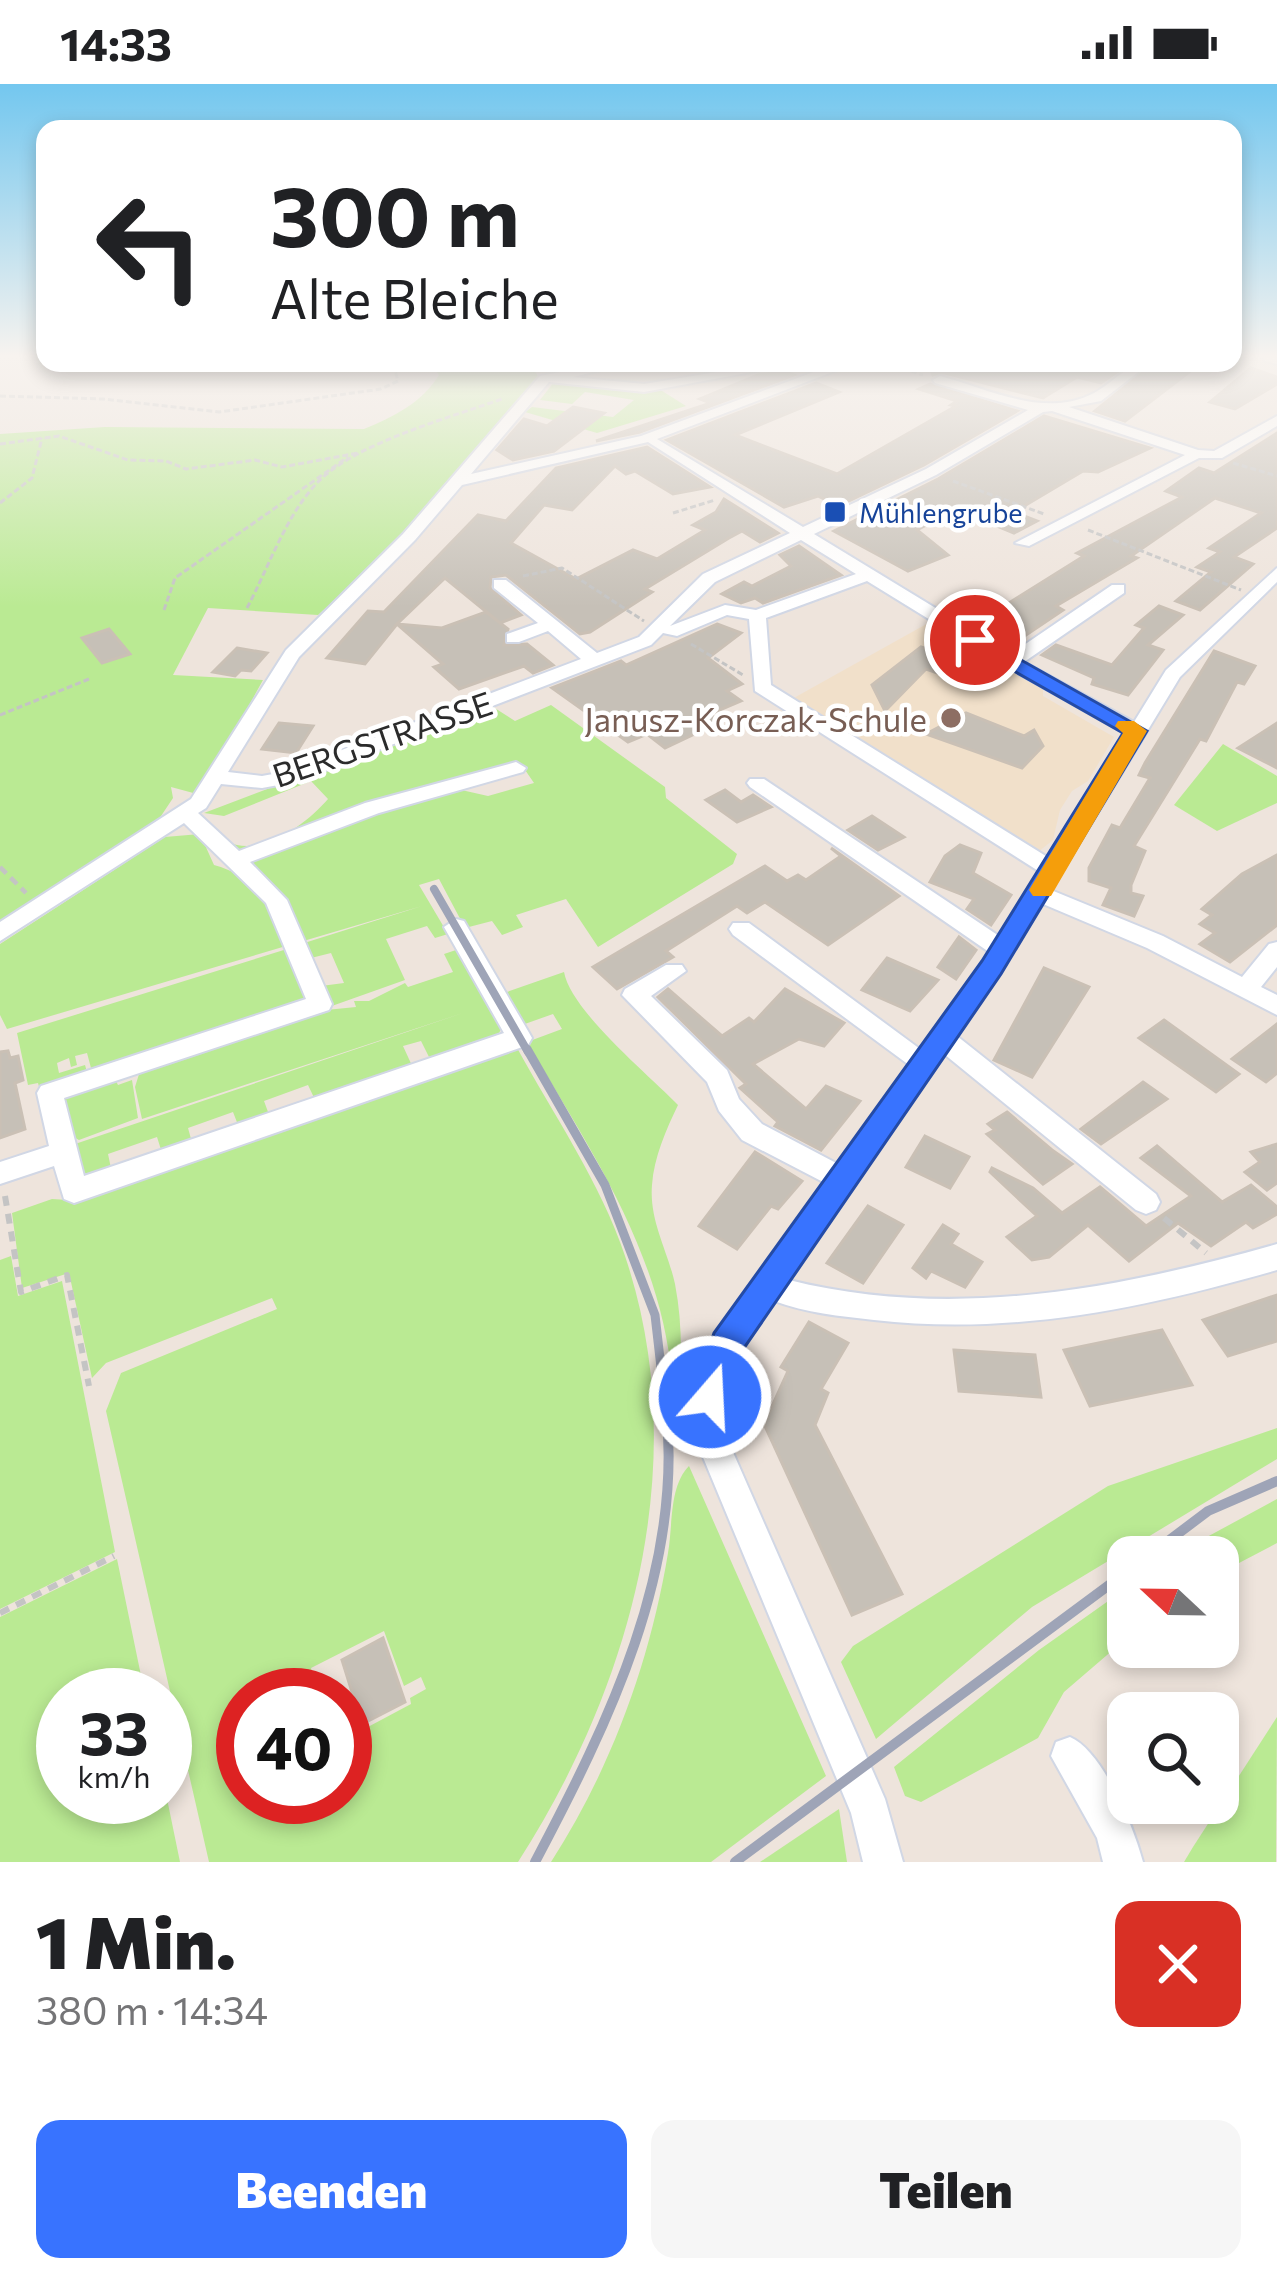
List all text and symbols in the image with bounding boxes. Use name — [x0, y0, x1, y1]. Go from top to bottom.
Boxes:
text: 14:33 — [60, 15, 172, 70]
text: 300 m — [270, 162, 520, 264]
icon: left — [72, 168, 228, 324]
text: Alte Bleiche — [270, 264, 559, 330]
place label: Mühlengrube — [859, 496, 1023, 529]
marker: Mühlengrube — [822, 499, 848, 525]
pin — [924, 589, 1026, 691]
icon: arrive — [942, 607, 1008, 673]
street label: BERGSTRASSE — [267, 681, 497, 795]
place label: Janusz-Korczak-Schule — [584, 698, 927, 739]
marker: Janusz-Korczak-Schule — [938, 705, 964, 731]
position arrow — [647, 1334, 773, 1460]
north arrow — [1107, 1536, 1239, 1668]
map controls — [1107, 1536, 1239, 1824]
speed limit sign: 40 — [216, 1668, 372, 1824]
button: search — [1107, 1692, 1239, 1824]
text: 33 — [79, 1694, 149, 1767]
text: km/h — [78, 1757, 150, 1794]
text: 1 Min. — [36, 1896, 236, 1984]
button: close — [1115, 1901, 1241, 2027]
text: 380 m · 14:34 — [36, 1985, 268, 2033]
button: Beenden — [36, 2120, 627, 2258]
button: Teilen — [651, 2120, 1241, 2258]

